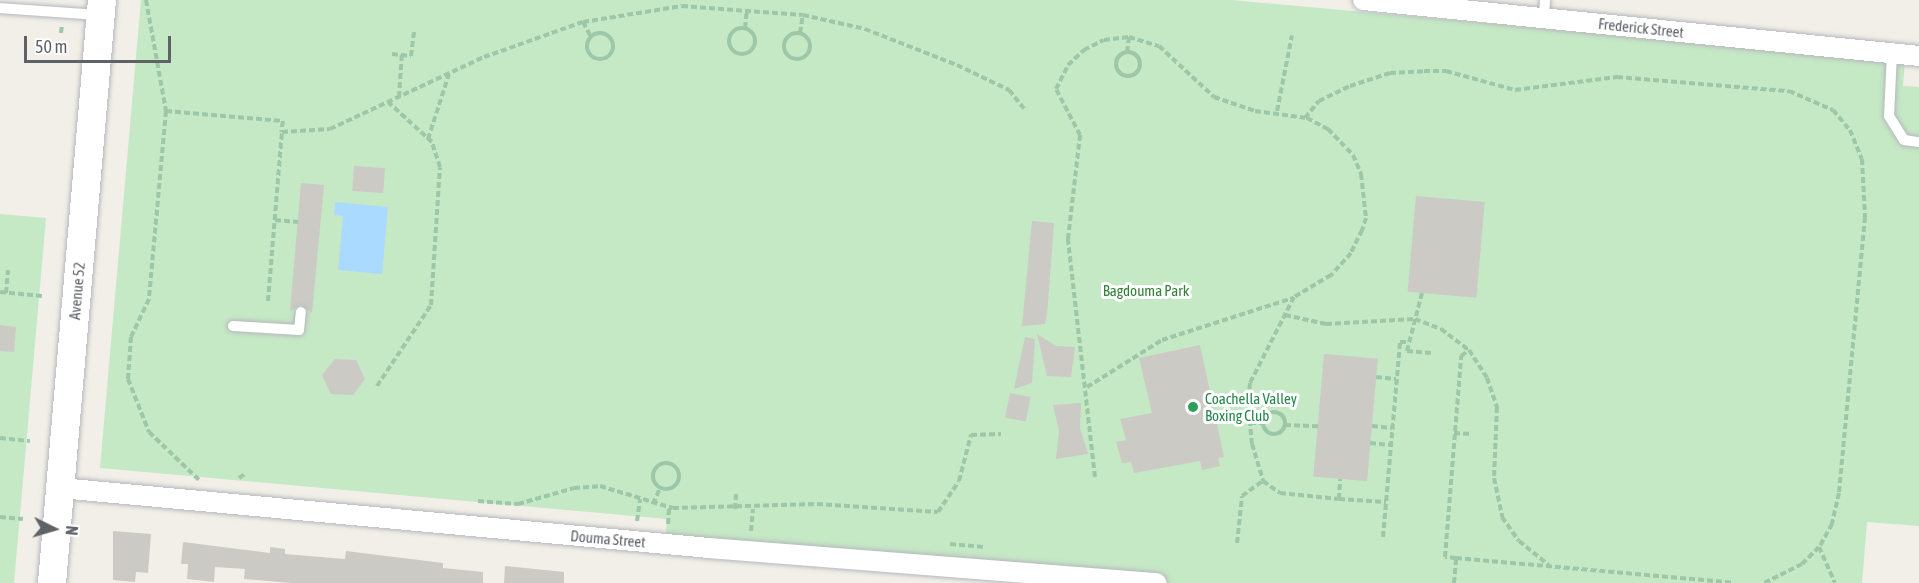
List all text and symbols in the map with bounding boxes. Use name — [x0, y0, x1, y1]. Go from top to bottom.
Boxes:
street label: Frederick Street — [1597, 15, 1685, 41]
scale bar — [27, 24, 174, 62]
text: 50 m — [35, 36, 67, 57]
street label: Avenue 52 — [66, 261, 88, 321]
park label: Bagdouma Park — [1103, 282, 1189, 300]
place label: Coachella Valley Boxing Club — [1205, 389, 1297, 424]
marker: Coachella Valley Boxing Club — [1186, 400, 1200, 414]
north arrow — [24, 499, 84, 559]
text: N — [63, 525, 81, 536]
street label: Douma Street — [570, 527, 646, 551]

